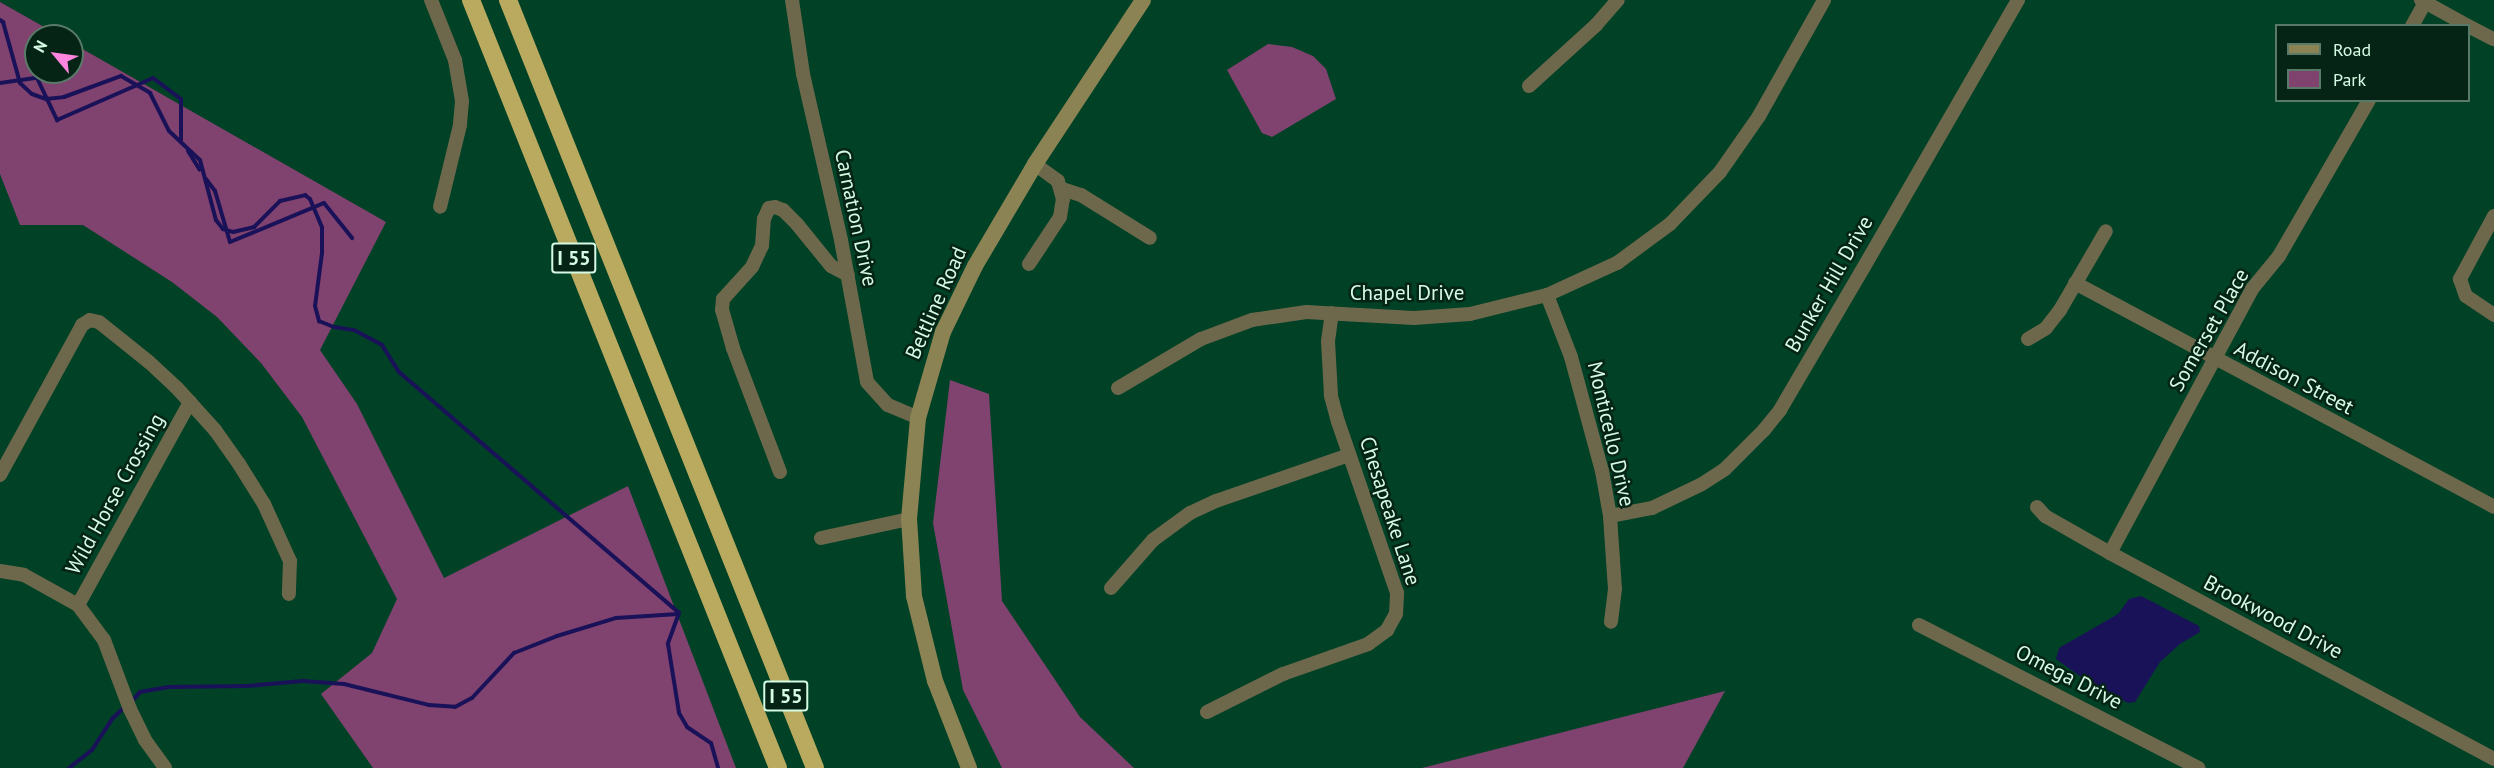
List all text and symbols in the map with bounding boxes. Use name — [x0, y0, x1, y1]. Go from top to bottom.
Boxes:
north arrow — [24, 24, 84, 84]
legend — [2275, 24, 2470, 102]
text: N — [29, 37, 51, 56]
text: Road — [2333, 38, 2371, 61]
text: Park — [2333, 68, 2366, 91]
street label: Carnation Drive — [829, 147, 883, 289]
street label: Bunker Hill Drive — [1780, 211, 1878, 357]
road number: I 55 — [550, 241, 598, 275]
street label: Beltline Road — [900, 243, 972, 363]
street label: Somerset Place — [2164, 264, 2254, 396]
street label: Chapel Drive — [1350, 280, 1464, 306]
street label: Addison Street — [2230, 336, 2358, 420]
street label: Monticello Drive — [1582, 359, 1640, 509]
street label: Wild Horse Crossing — [60, 409, 170, 579]
street label: Chesapeake Lane — [1354, 433, 1426, 589]
street label: Brookwood Drive — [2199, 570, 2347, 664]
street label: Omega Drive — [2012, 639, 2126, 715]
road number: I 55 — [762, 679, 810, 713]

